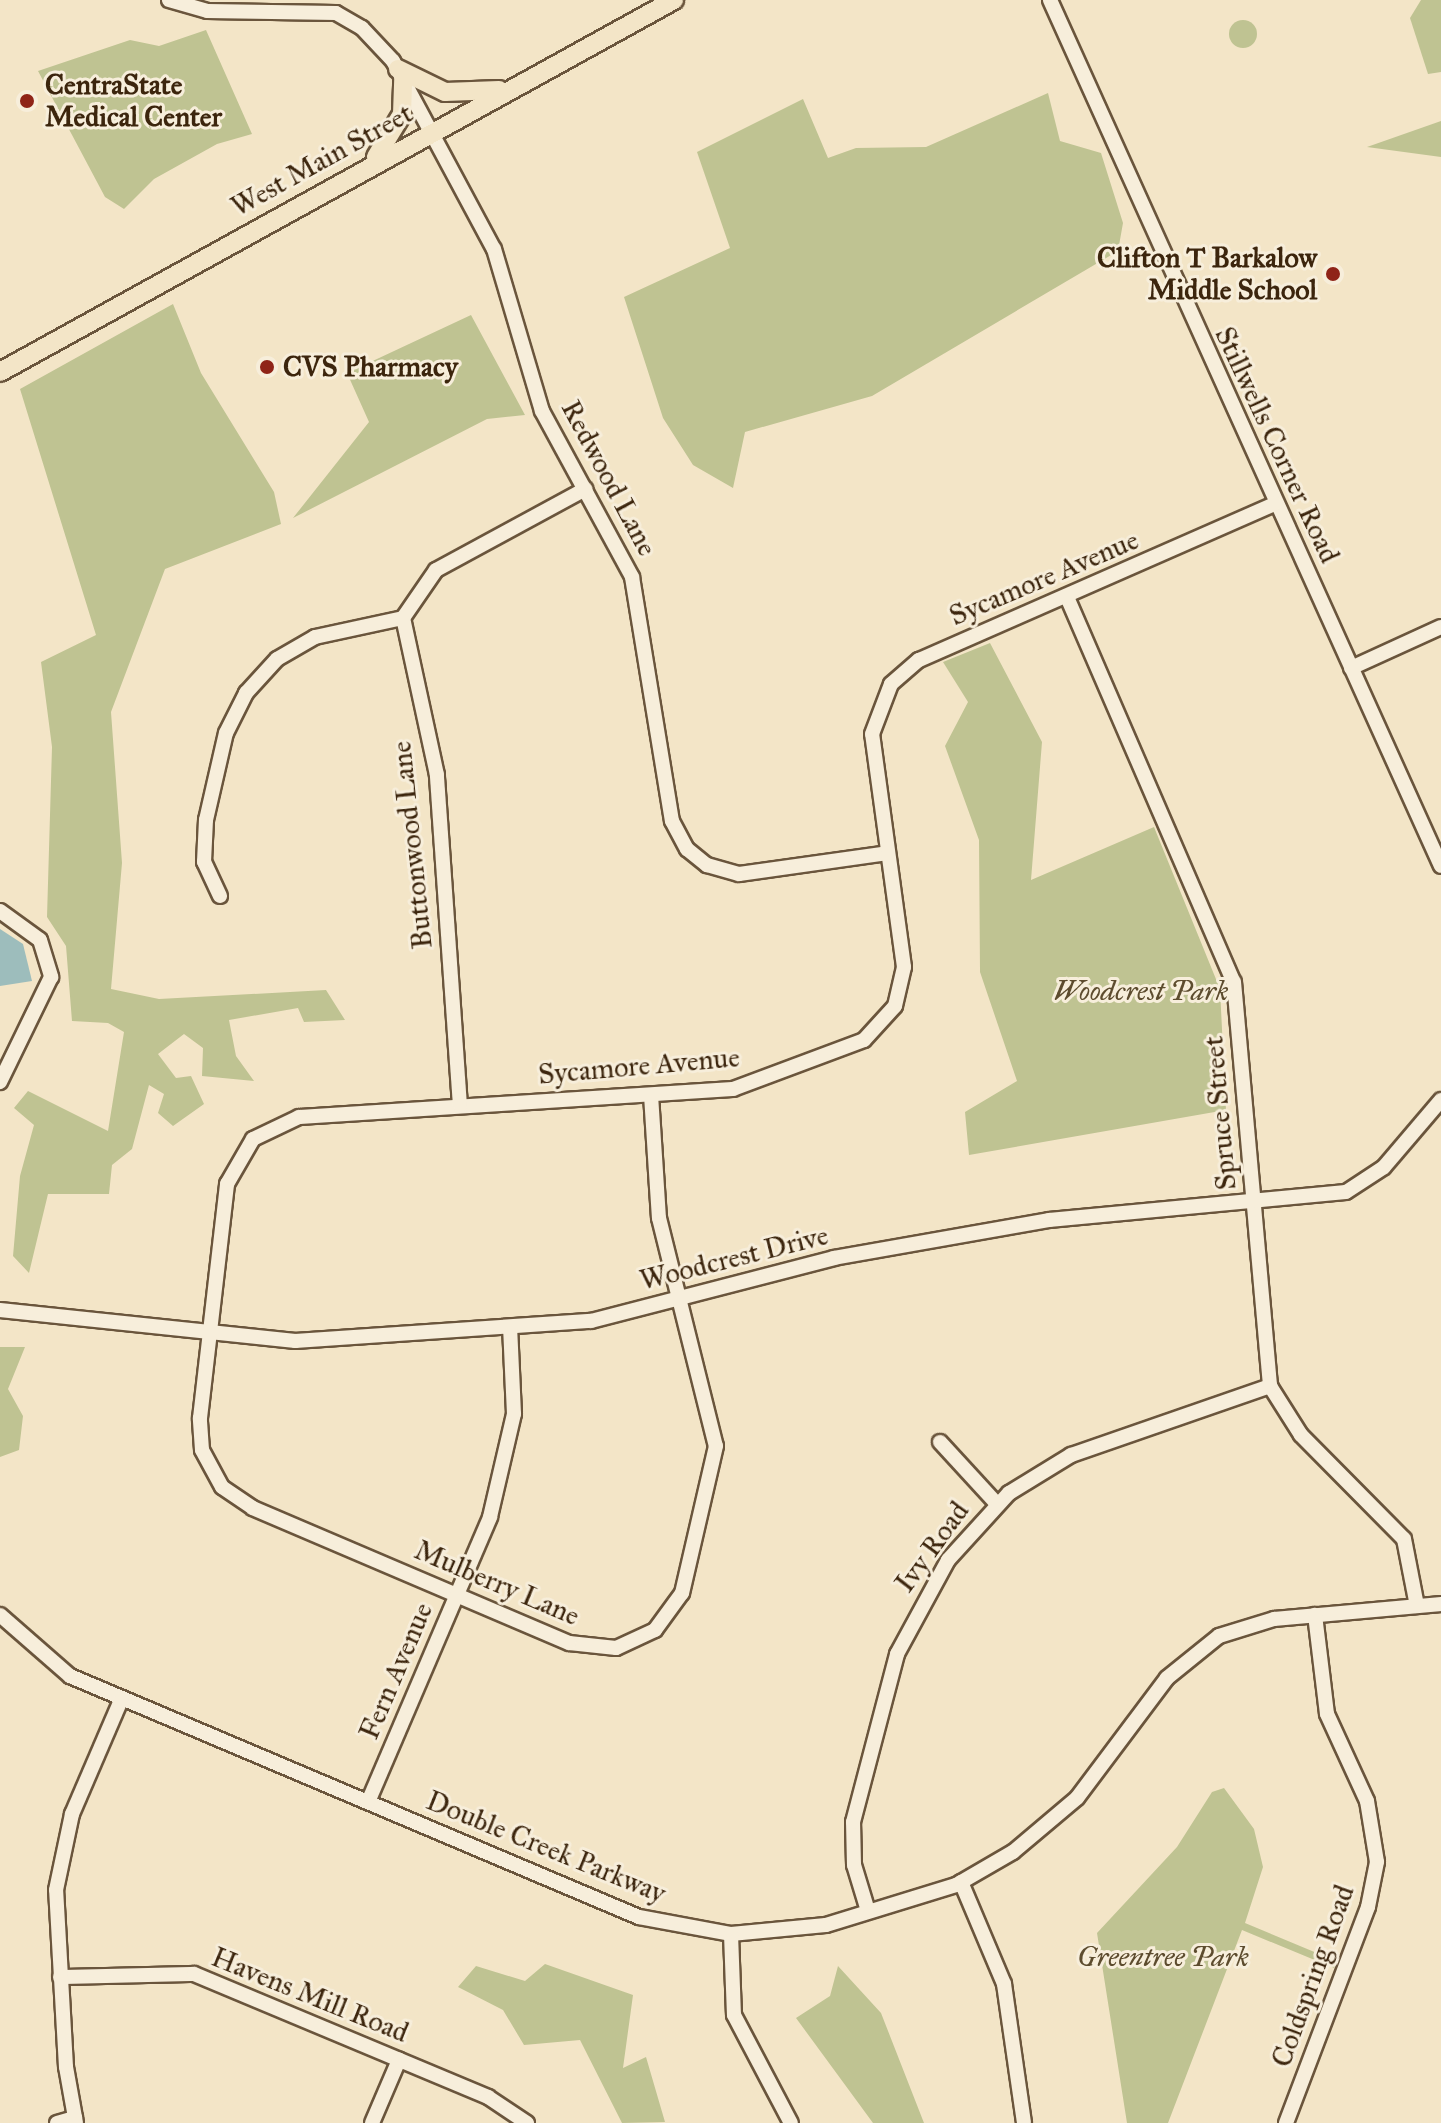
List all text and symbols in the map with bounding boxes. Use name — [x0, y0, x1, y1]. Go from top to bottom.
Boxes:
place label: CentraState Medical Center — [45, 68, 222, 134]
marker: CentraState Medical Center — [16, 90, 38, 112]
street label: West Main Street — [225, 96, 419, 224]
place label: Clifton T Barkalow Middle School — [1097, 241, 1317, 307]
marker: Clifton T Barkalow Middle School — [1324, 265, 1342, 283]
street label: Stillwells Corner Road — [1208, 322, 1346, 568]
place label: CVS Pharmacy — [283, 350, 458, 384]
marker: CVS Pharmacy — [258, 358, 276, 376]
street label: Redwood Lane — [554, 394, 664, 562]
street label: Sycamore Avenue — [944, 523, 1144, 633]
street label: Buttonwood Lane — [384, 739, 440, 951]
park label: Woodcrest Park — [1054, 974, 1228, 1008]
street label: Spruce Street — [1197, 1035, 1243, 1191]
street label: Sycamore Avenue — [537, 1040, 741, 1092]
street label: Woodcrest Drive — [636, 1218, 832, 1298]
street label: Ivy Road — [888, 1495, 976, 1599]
street label: Mulberry Lane — [410, 1533, 584, 1633]
street label: Fern Avenue — [352, 1598, 440, 1744]
street label: Double Creek Parkway — [421, 1784, 671, 1910]
street label: Coldspring Road — [1265, 1880, 1361, 2072]
street label: Havens Mill Road — [207, 1940, 413, 2050]
park label: Greentree Park — [1077, 1940, 1249, 1974]

